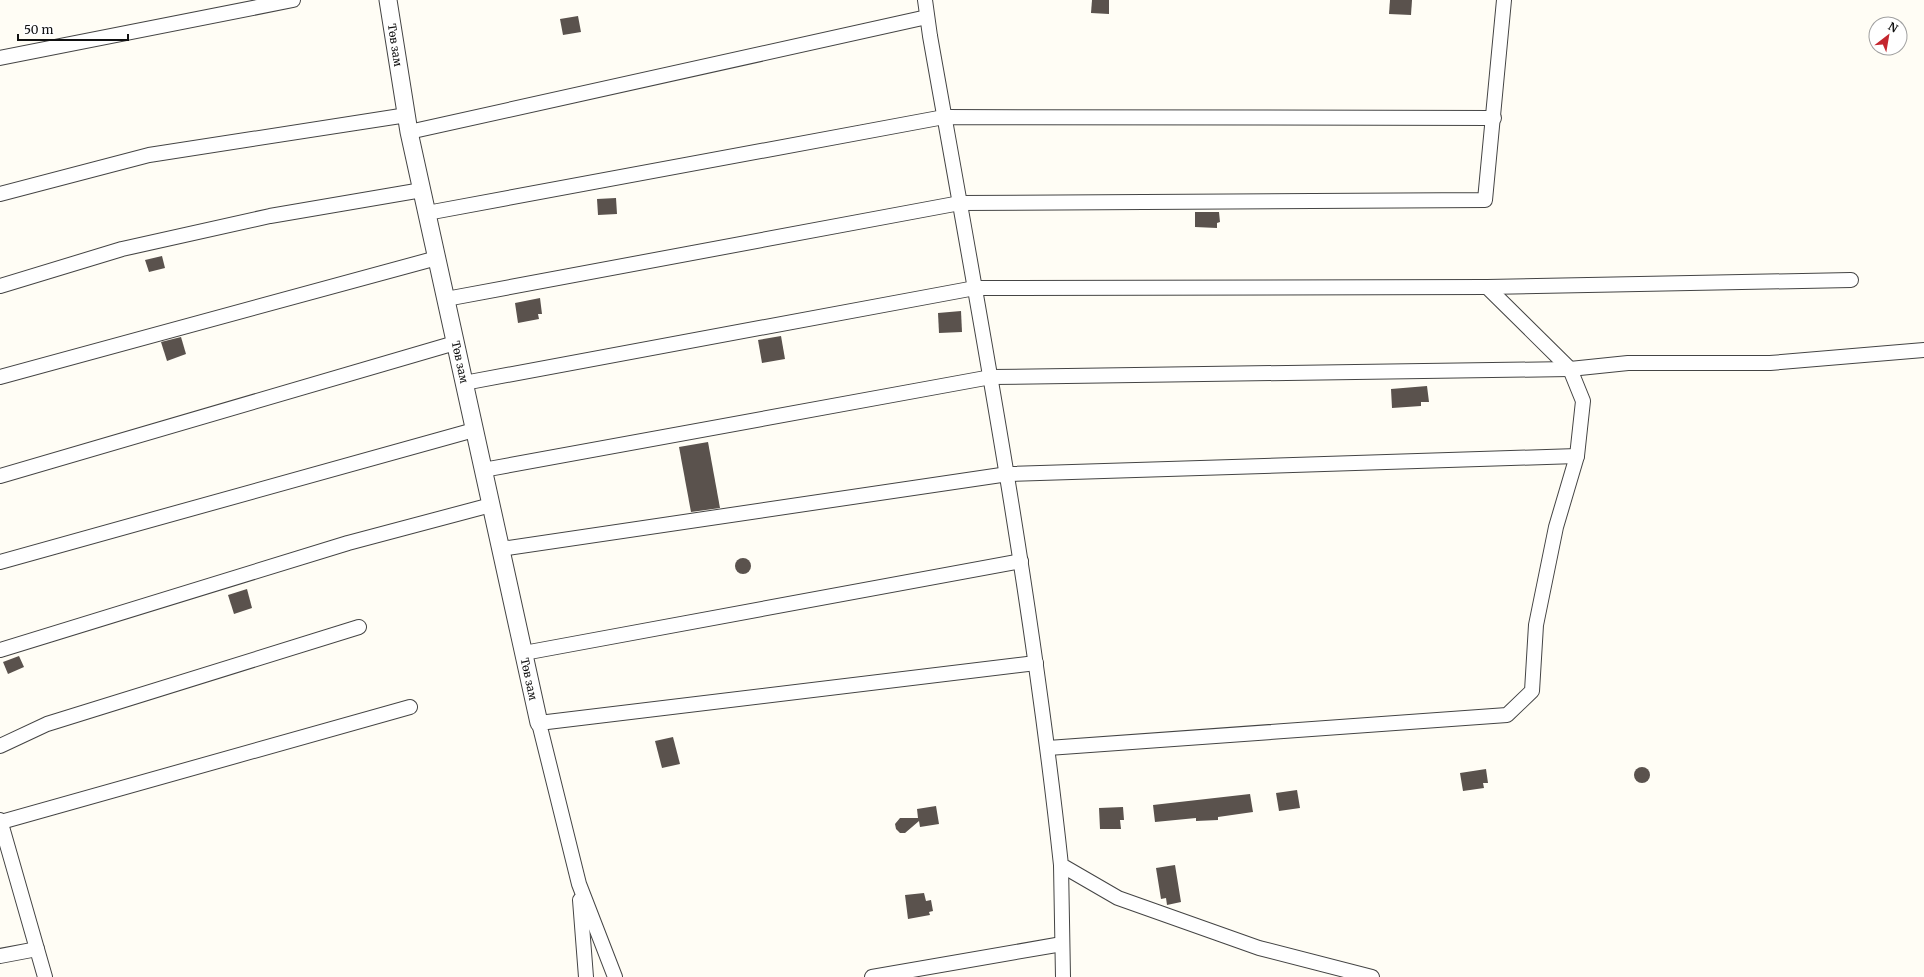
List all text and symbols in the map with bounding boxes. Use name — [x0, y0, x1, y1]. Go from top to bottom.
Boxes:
scale bar — [18, 16, 128, 42]
north arrow — [1868, 16, 1908, 56]
text: N — [1886, 19, 1901, 36]
text: 50 m — [24, 22, 53, 37]
street label: Төв зам — [385, 23, 405, 68]
street label: Төв зам — [449, 339, 471, 385]
street label: Төв зам — [518, 656, 540, 702]

